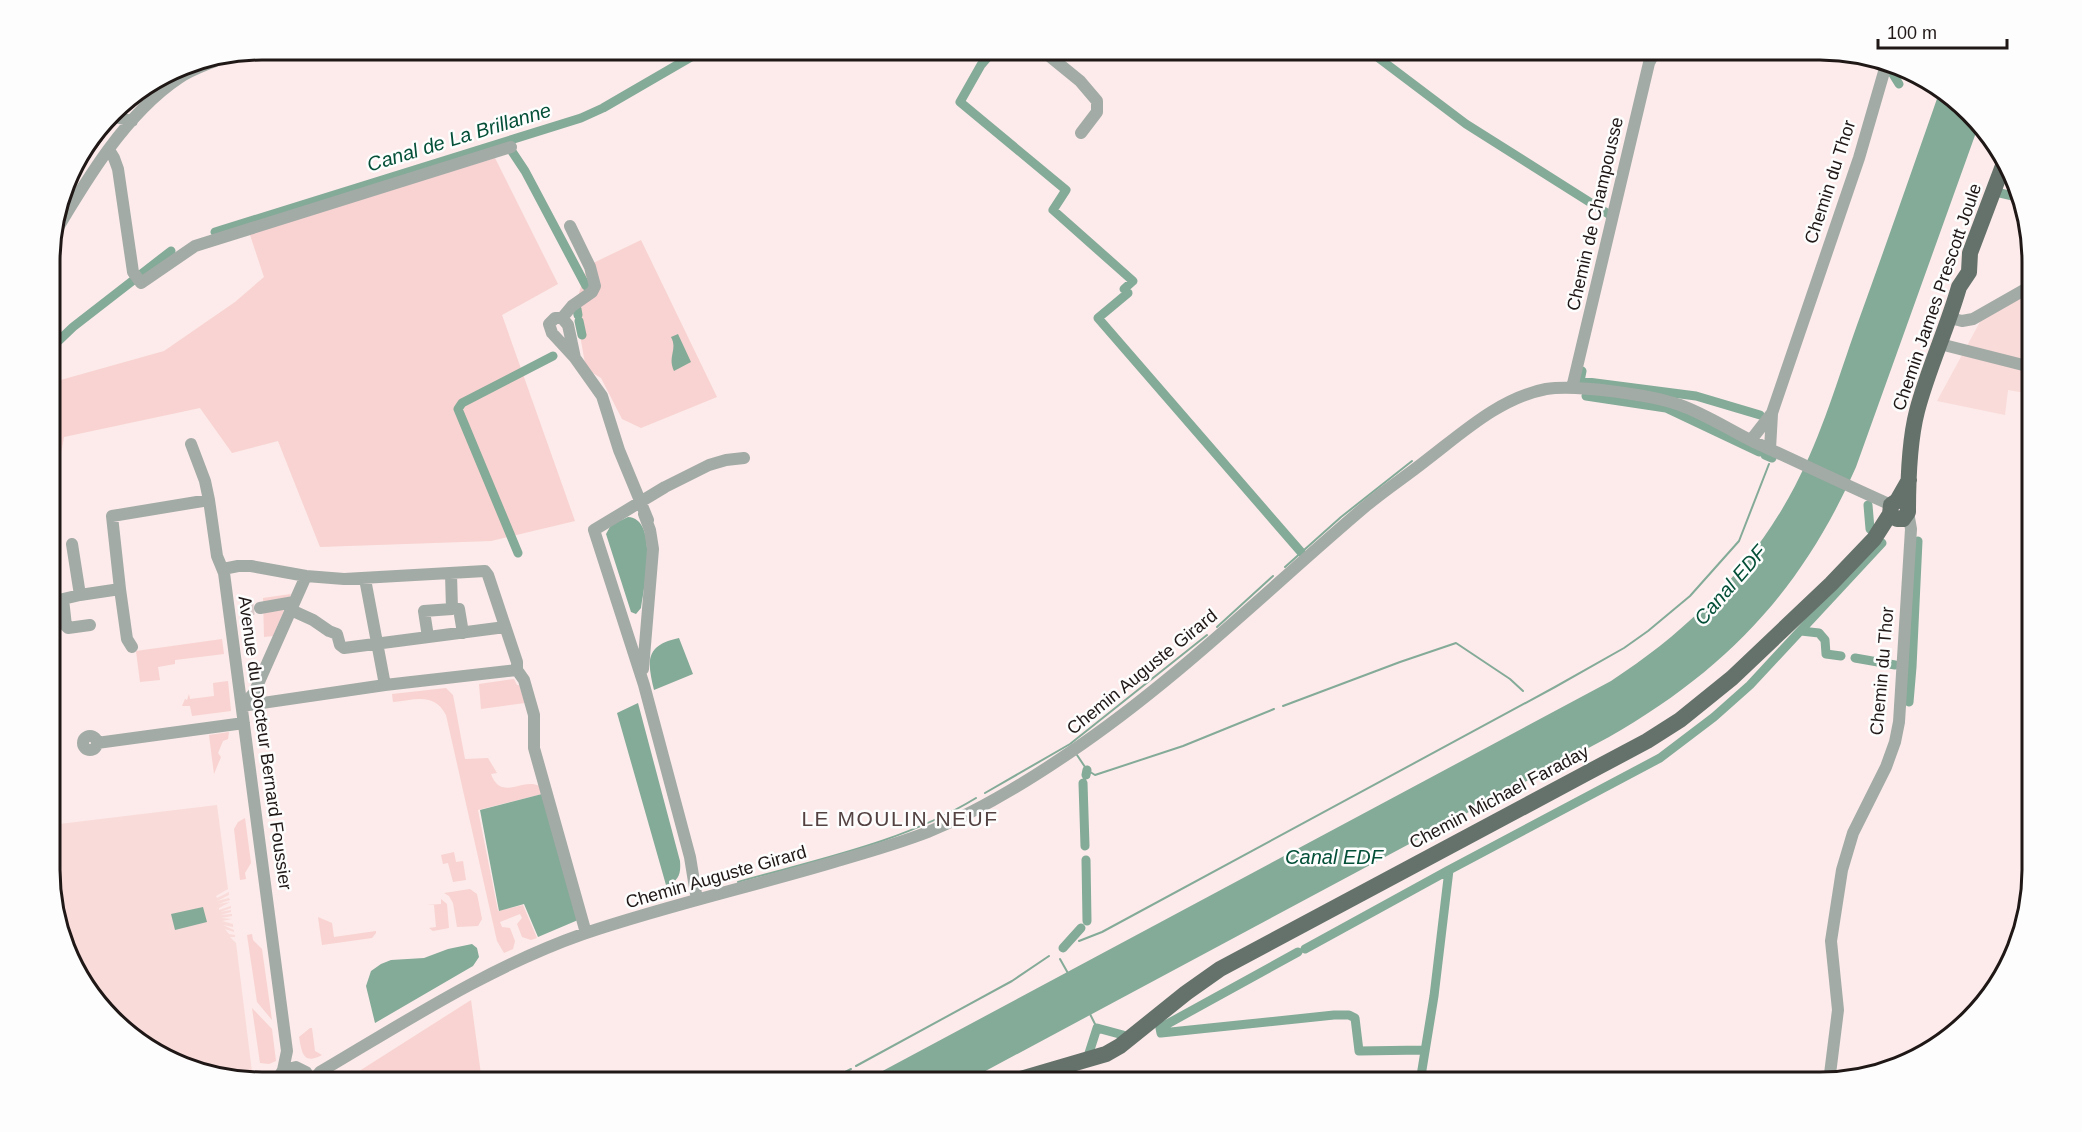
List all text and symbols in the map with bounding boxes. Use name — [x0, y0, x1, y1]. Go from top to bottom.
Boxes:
scale bar — [1878, 12, 2007, 50]
text: 100 m — [1887, 23, 1937, 43]
water label: Canal de La Brillanne — [364, 99, 554, 175]
street label: Chemin de Champousse — [1563, 115, 1627, 313]
street label: Chemin du Thor — [1801, 118, 1859, 246]
street label: Chemin James Prescott Joule — [1889, 181, 1985, 413]
water label: Canal EDF — [1690, 540, 1772, 629]
street label: Avenue du Docteur Bernard Foussier — [234, 595, 296, 891]
street label: Chemin Auguste Girard — [1063, 605, 1221, 739]
street label: Chemin du Thor — [1866, 606, 1898, 736]
street label: Chemin Michael Faraday — [1406, 741, 1592, 853]
district label: LE MOULIN NEUF — [801, 807, 999, 830]
street label: Chemin Auguste Girard — [623, 842, 809, 912]
water label: Canal EDF — [1285, 846, 1385, 868]

